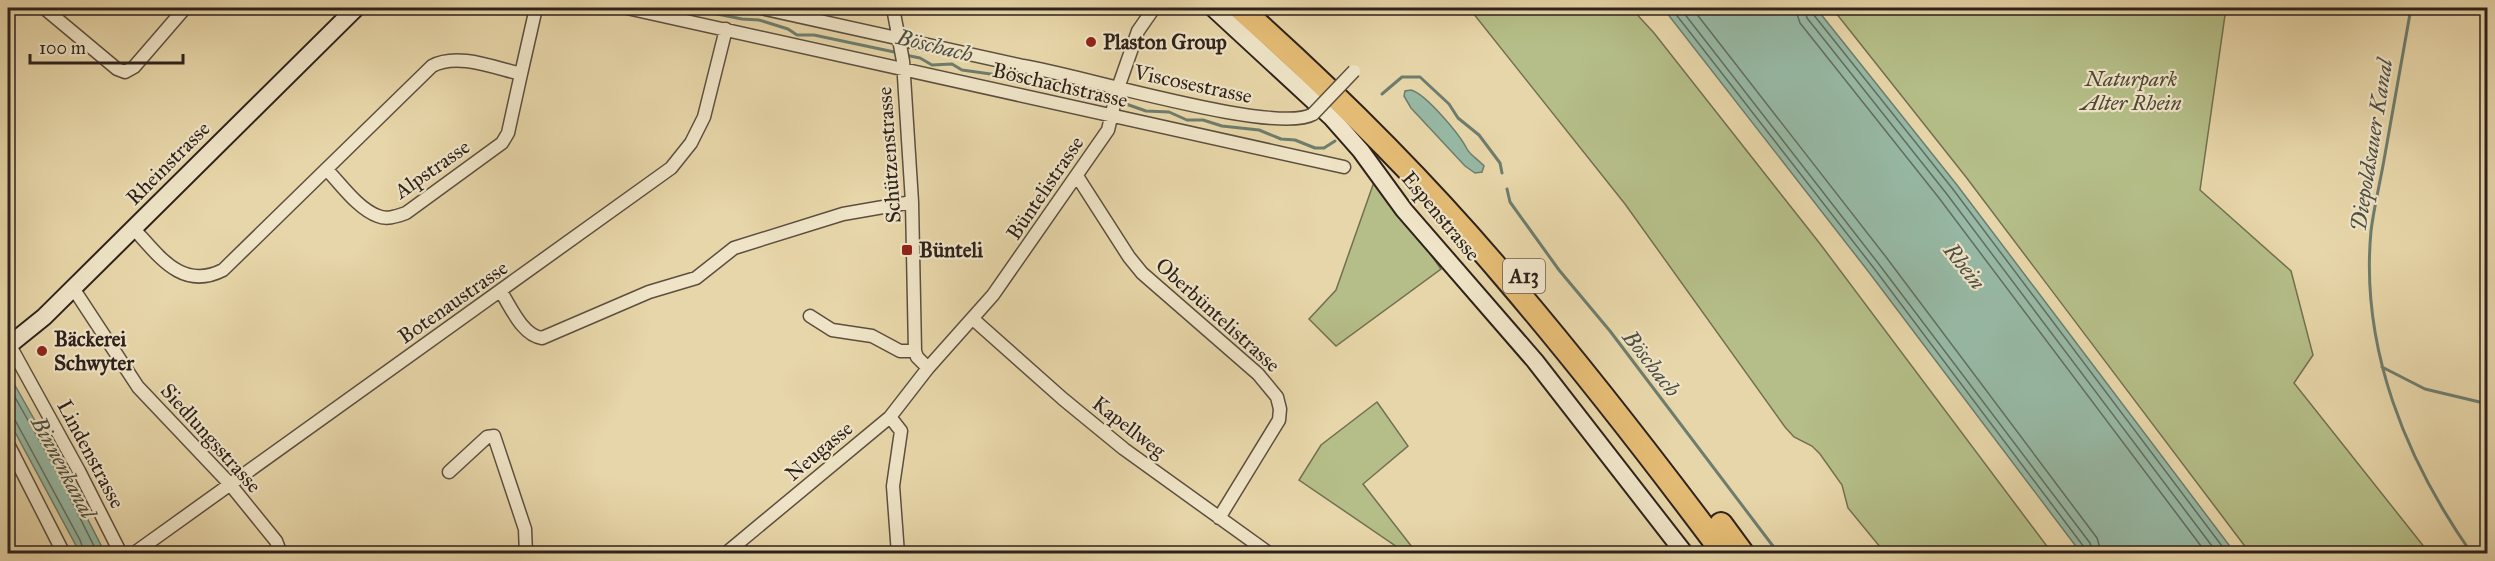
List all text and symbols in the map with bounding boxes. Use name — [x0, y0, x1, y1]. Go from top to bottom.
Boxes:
water label: Böschach — [893, 23, 976, 68]
scale bar — [30, 27, 183, 65]
place label: Plaston Group — [1103, 29, 1227, 55]
marker: Plaston Group — [1084, 35, 1098, 49]
text: 100 m — [39, 37, 86, 59]
water label: Diepoldsauer Kanal — [2345, 55, 2399, 233]
street label: Böschachstrasse — [990, 57, 1130, 113]
street label: Viscosestrasse — [1131, 59, 1255, 109]
park label: Naturpark Alter Rhein — [2079, 66, 2181, 116]
street label: Schützenstrasse — [871, 86, 907, 224]
street label: Rheinstrasse — [121, 115, 216, 210]
street label: Büntelistrasse — [1001, 131, 1089, 245]
street label: Alpstrasse — [388, 133, 475, 205]
street label: Espenstrasse — [1396, 166, 1486, 266]
place label: Bünteli — [919, 237, 983, 263]
water label: Rhein — [1937, 237, 1992, 295]
marker: Bünteli — [900, 243, 914, 257]
street label: Oberbüntelistrasse — [1150, 252, 1286, 378]
street label: Botenaustrasse — [393, 254, 513, 349]
road number: A13 — [1503, 259, 1545, 293]
water label: Böschach — [1616, 324, 1686, 402]
place label: Bäckerei Schwyter — [54, 326, 135, 376]
marker: Bäckerei Schwyter — [35, 344, 49, 358]
street label: Siedlungsstrasse — [155, 378, 267, 498]
street label: Kapellweg — [1087, 390, 1171, 464]
street label: Lindenstrasse — [52, 395, 131, 513]
water label: Binnenkanal — [25, 411, 103, 525]
street label: Neugasse — [780, 415, 858, 487]

